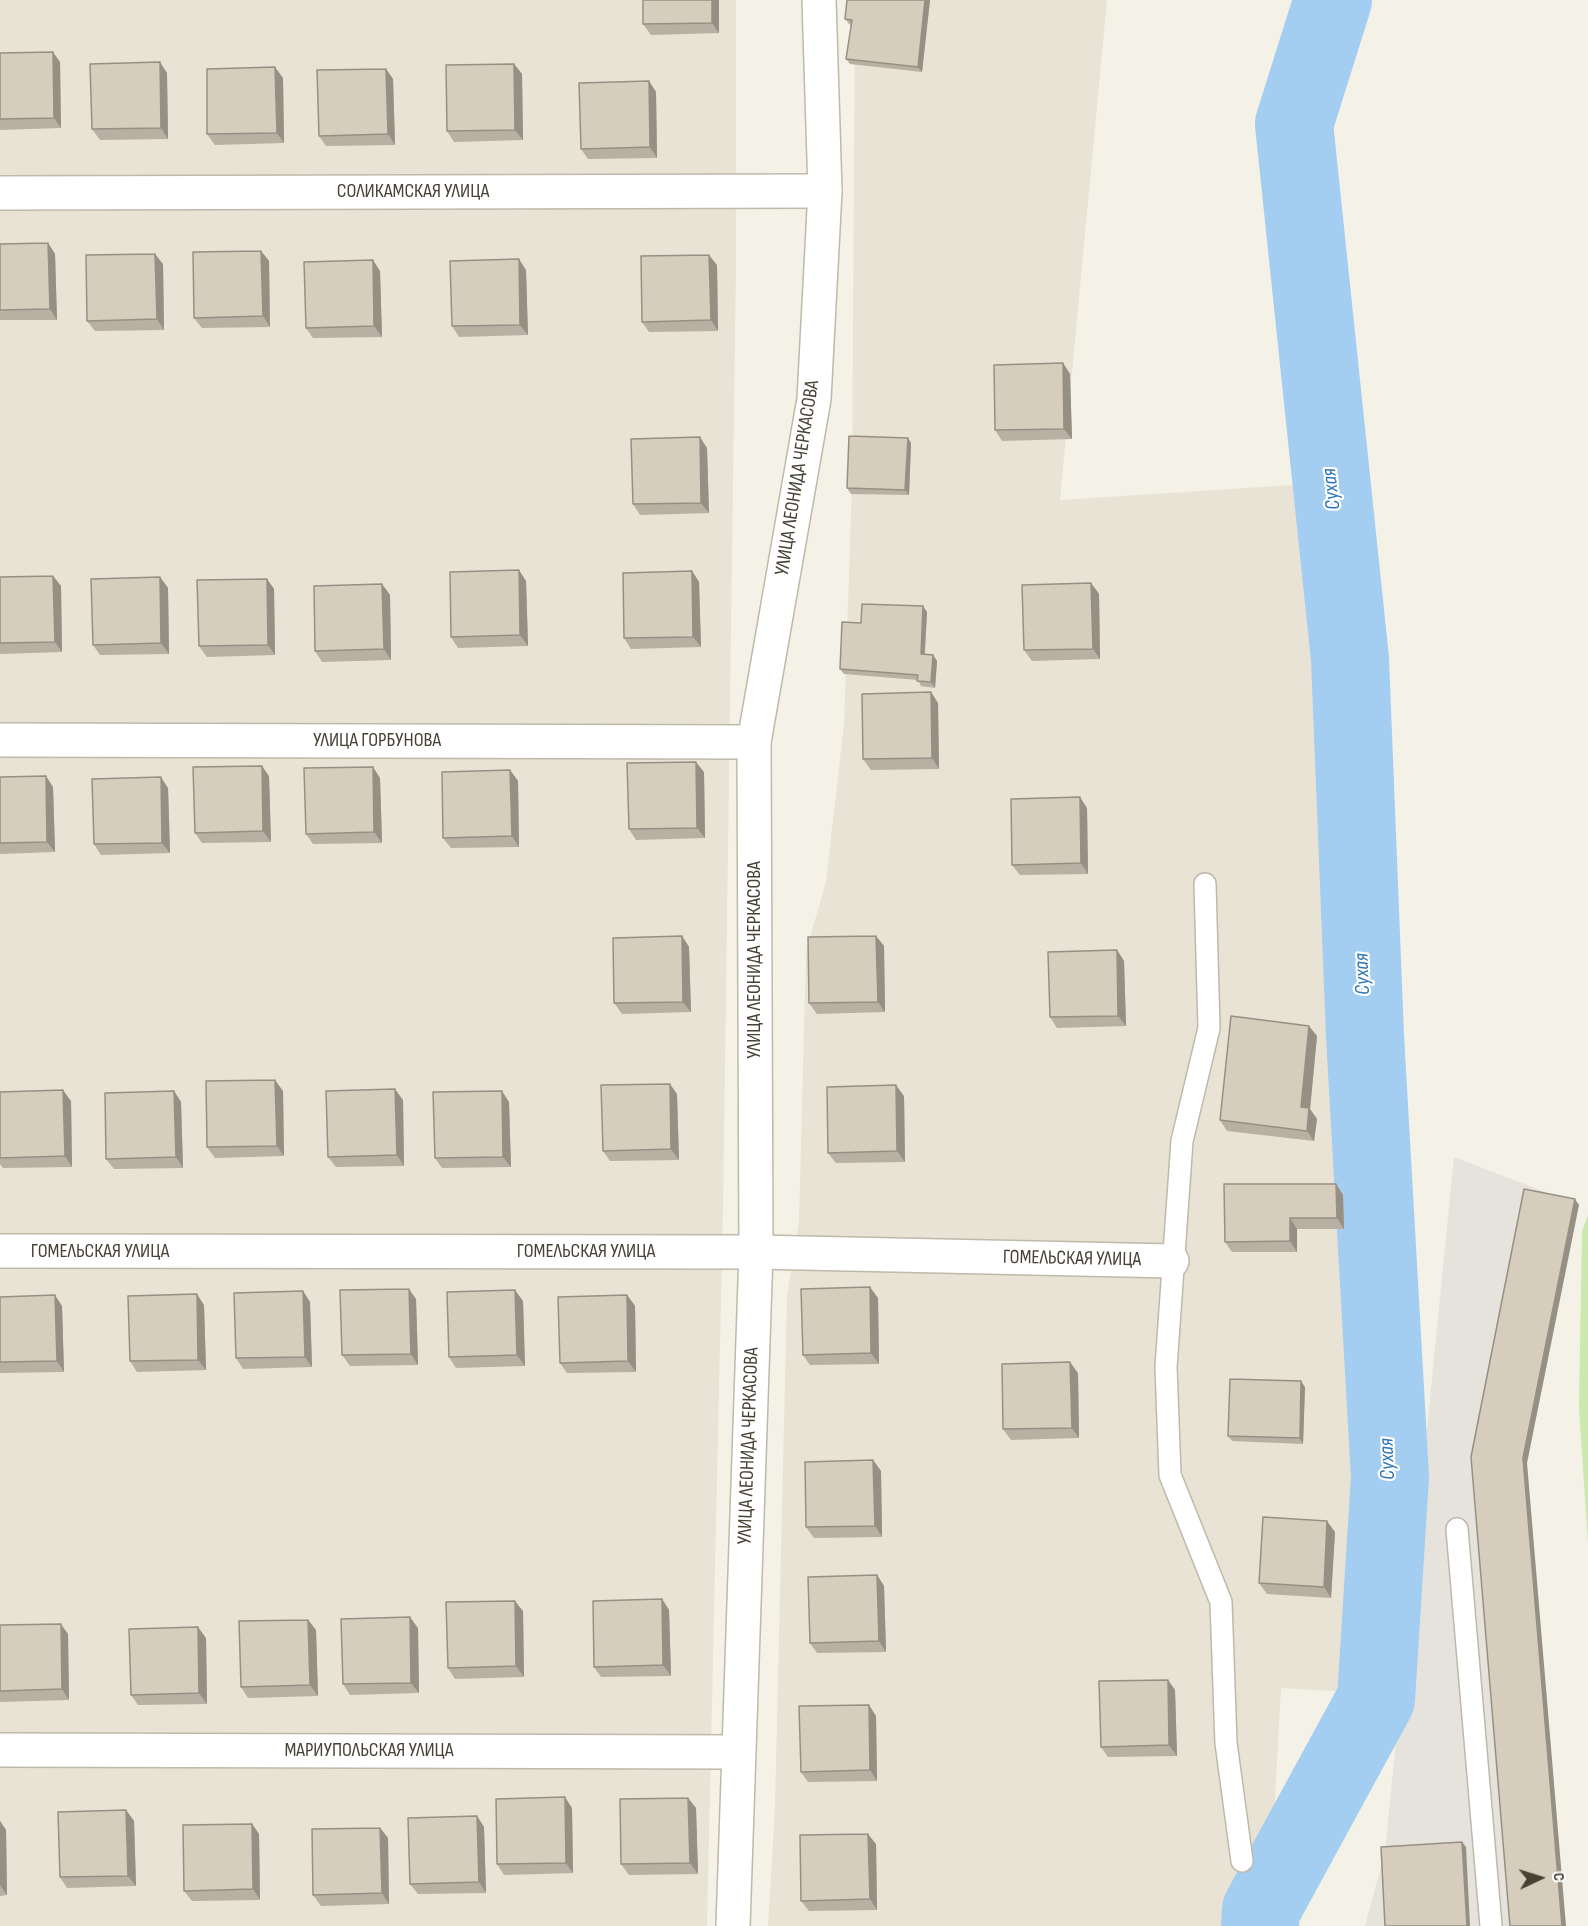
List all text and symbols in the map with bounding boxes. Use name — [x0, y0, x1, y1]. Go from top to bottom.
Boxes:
street label: СОЛИКАМСКАЯ УЛИЦА — [337, 180, 489, 204]
street label: УЛИЦА ЛЕОНИДА ЧЕРКАСОВА — [771, 379, 825, 577]
water label: Сухая — [1317, 467, 1347, 511]
street label: УЛИЦА ГОРБУНОВА — [313, 729, 441, 753]
street label: УЛИЦА ЛЕОНИДА ЧЕРКАСОВА — [743, 861, 767, 1059]
water label: Сухая — [1350, 953, 1376, 995]
street label: ГОМЕЛЬСКАЯ УЛИЦА — [31, 1240, 169, 1264]
street label: ГОМЕЛЬСКАЯ УЛИЦА — [517, 1240, 655, 1264]
street label: ГОМЕЛЬСКАЯ УЛИЦА — [1003, 1246, 1141, 1272]
street label: УЛИЦА ЛЕОНИДА ЧЕРКАСОВА — [734, 1347, 764, 1545]
water label: Сухая — [1375, 1438, 1401, 1480]
street label: МАРИУПОЛЬСКАЯ УЛИЦА — [284, 1739, 454, 1763]
north arrow — [1510, 1848, 1570, 1908]
text: С — [1549, 1872, 1568, 1881]

